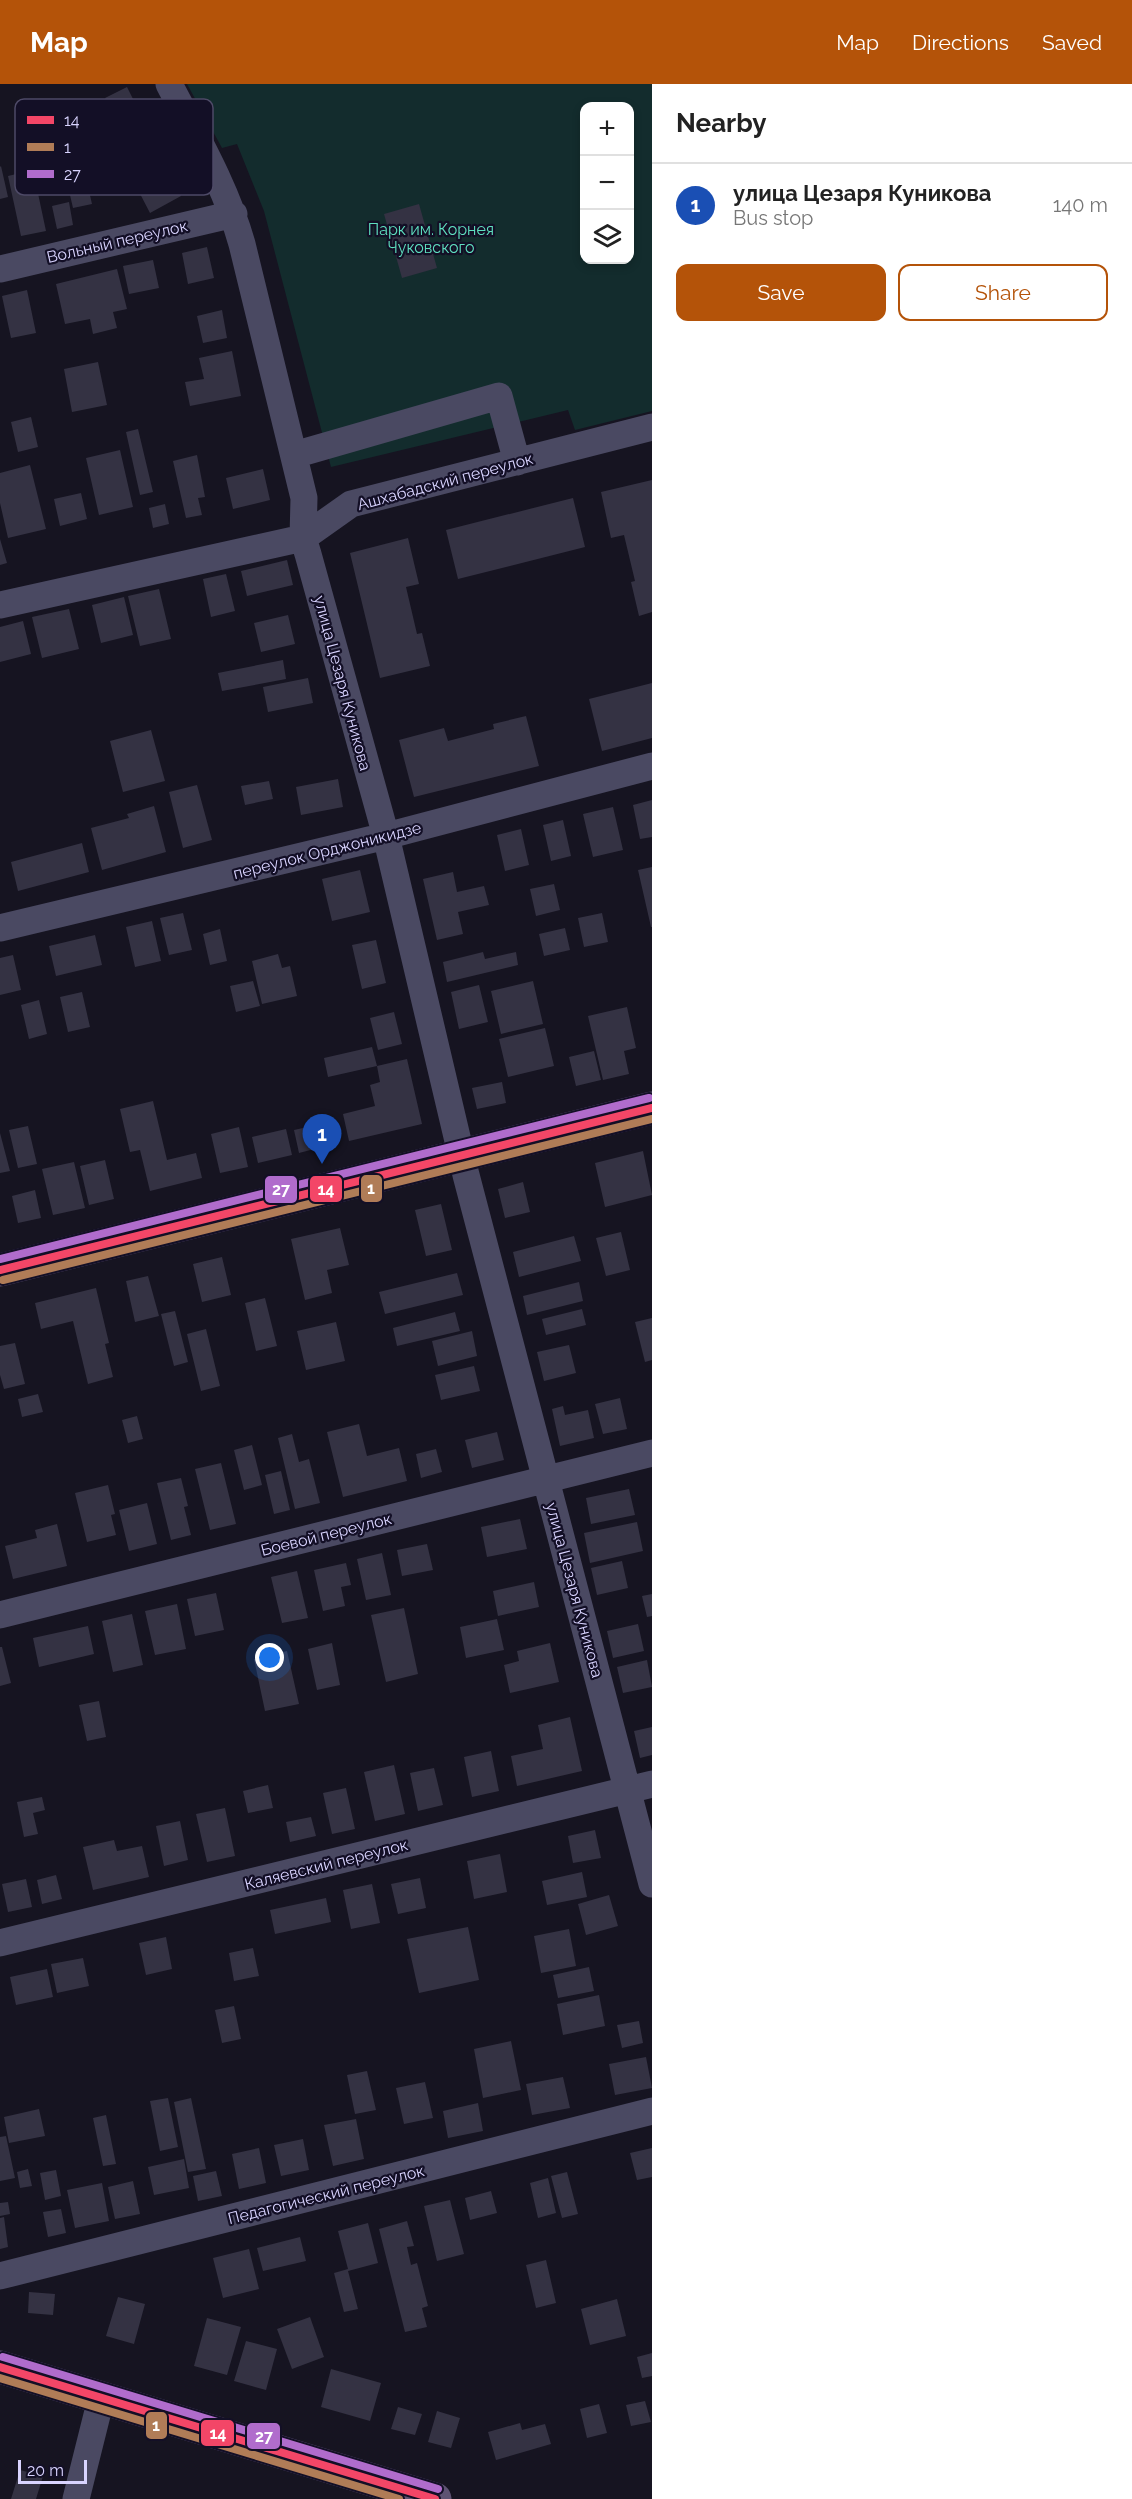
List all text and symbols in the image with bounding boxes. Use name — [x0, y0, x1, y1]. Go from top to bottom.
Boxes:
text: Map — [30, 26, 88, 59]
text: Map — [836, 30, 879, 55]
text: Directions — [912, 30, 1009, 55]
text: Saved — [1042, 30, 1102, 55]
legend — [15, 99, 213, 195]
map controls — [580, 102, 634, 264]
button: + — [580, 102, 634, 156]
text: Nearby — [676, 108, 766, 138]
text: 14 — [64, 111, 80, 130]
text: 1 — [64, 138, 71, 157]
button: − — [580, 156, 634, 210]
text: 27 — [64, 165, 81, 184]
text: улица Цезаря Куникова — [733, 180, 992, 206]
text: 1 — [691, 193, 700, 217]
text: 140 m — [1053, 193, 1108, 217]
text: Bus stop — [733, 206, 813, 230]
button: layers — [580, 210, 634, 264]
street label: Вольный переулок — [45, 216, 189, 267]
park label: Парк им. Корнея Чуковского — [368, 220, 494, 257]
button: Save — [676, 264, 886, 321]
button: Share — [898, 264, 1108, 321]
street label: Ашхабадский переулок — [355, 449, 535, 514]
street label: улица Цезаря Куникова — [310, 593, 375, 773]
street label: переулок Орджоникидзе — [231, 818, 423, 883]
pin: 1 — [302, 1114, 342, 1164]
line badge: 1 — [360, 1174, 383, 1203]
line badge: 27 — [264, 1175, 298, 1204]
line badge: 14 — [309, 1175, 343, 1203]
text: 1 — [367, 1179, 375, 1198]
text: 27 — [272, 1180, 290, 1199]
text: 14 — [317, 1180, 335, 1199]
street label: улица Цезаря Куникова — [542, 1500, 607, 1680]
street label: Боевой переулок — [259, 1509, 393, 1560]
your location — [255, 1643, 284, 1672]
street label: Каляевский переулок — [243, 1835, 410, 1894]
street label: Педагогический переулок — [226, 2161, 426, 2228]
line badge: 1 — [145, 2411, 168, 2440]
text: 1 — [152, 2416, 160, 2435]
line badge: 14 — [200, 2419, 235, 2447]
line badge: 27 — [246, 2422, 281, 2450]
text: 14 — [209, 2424, 227, 2443]
text: 27 — [255, 2427, 273, 2446]
scale bar — [18, 2457, 87, 2484]
text: 20 m — [27, 2461, 64, 2480]

